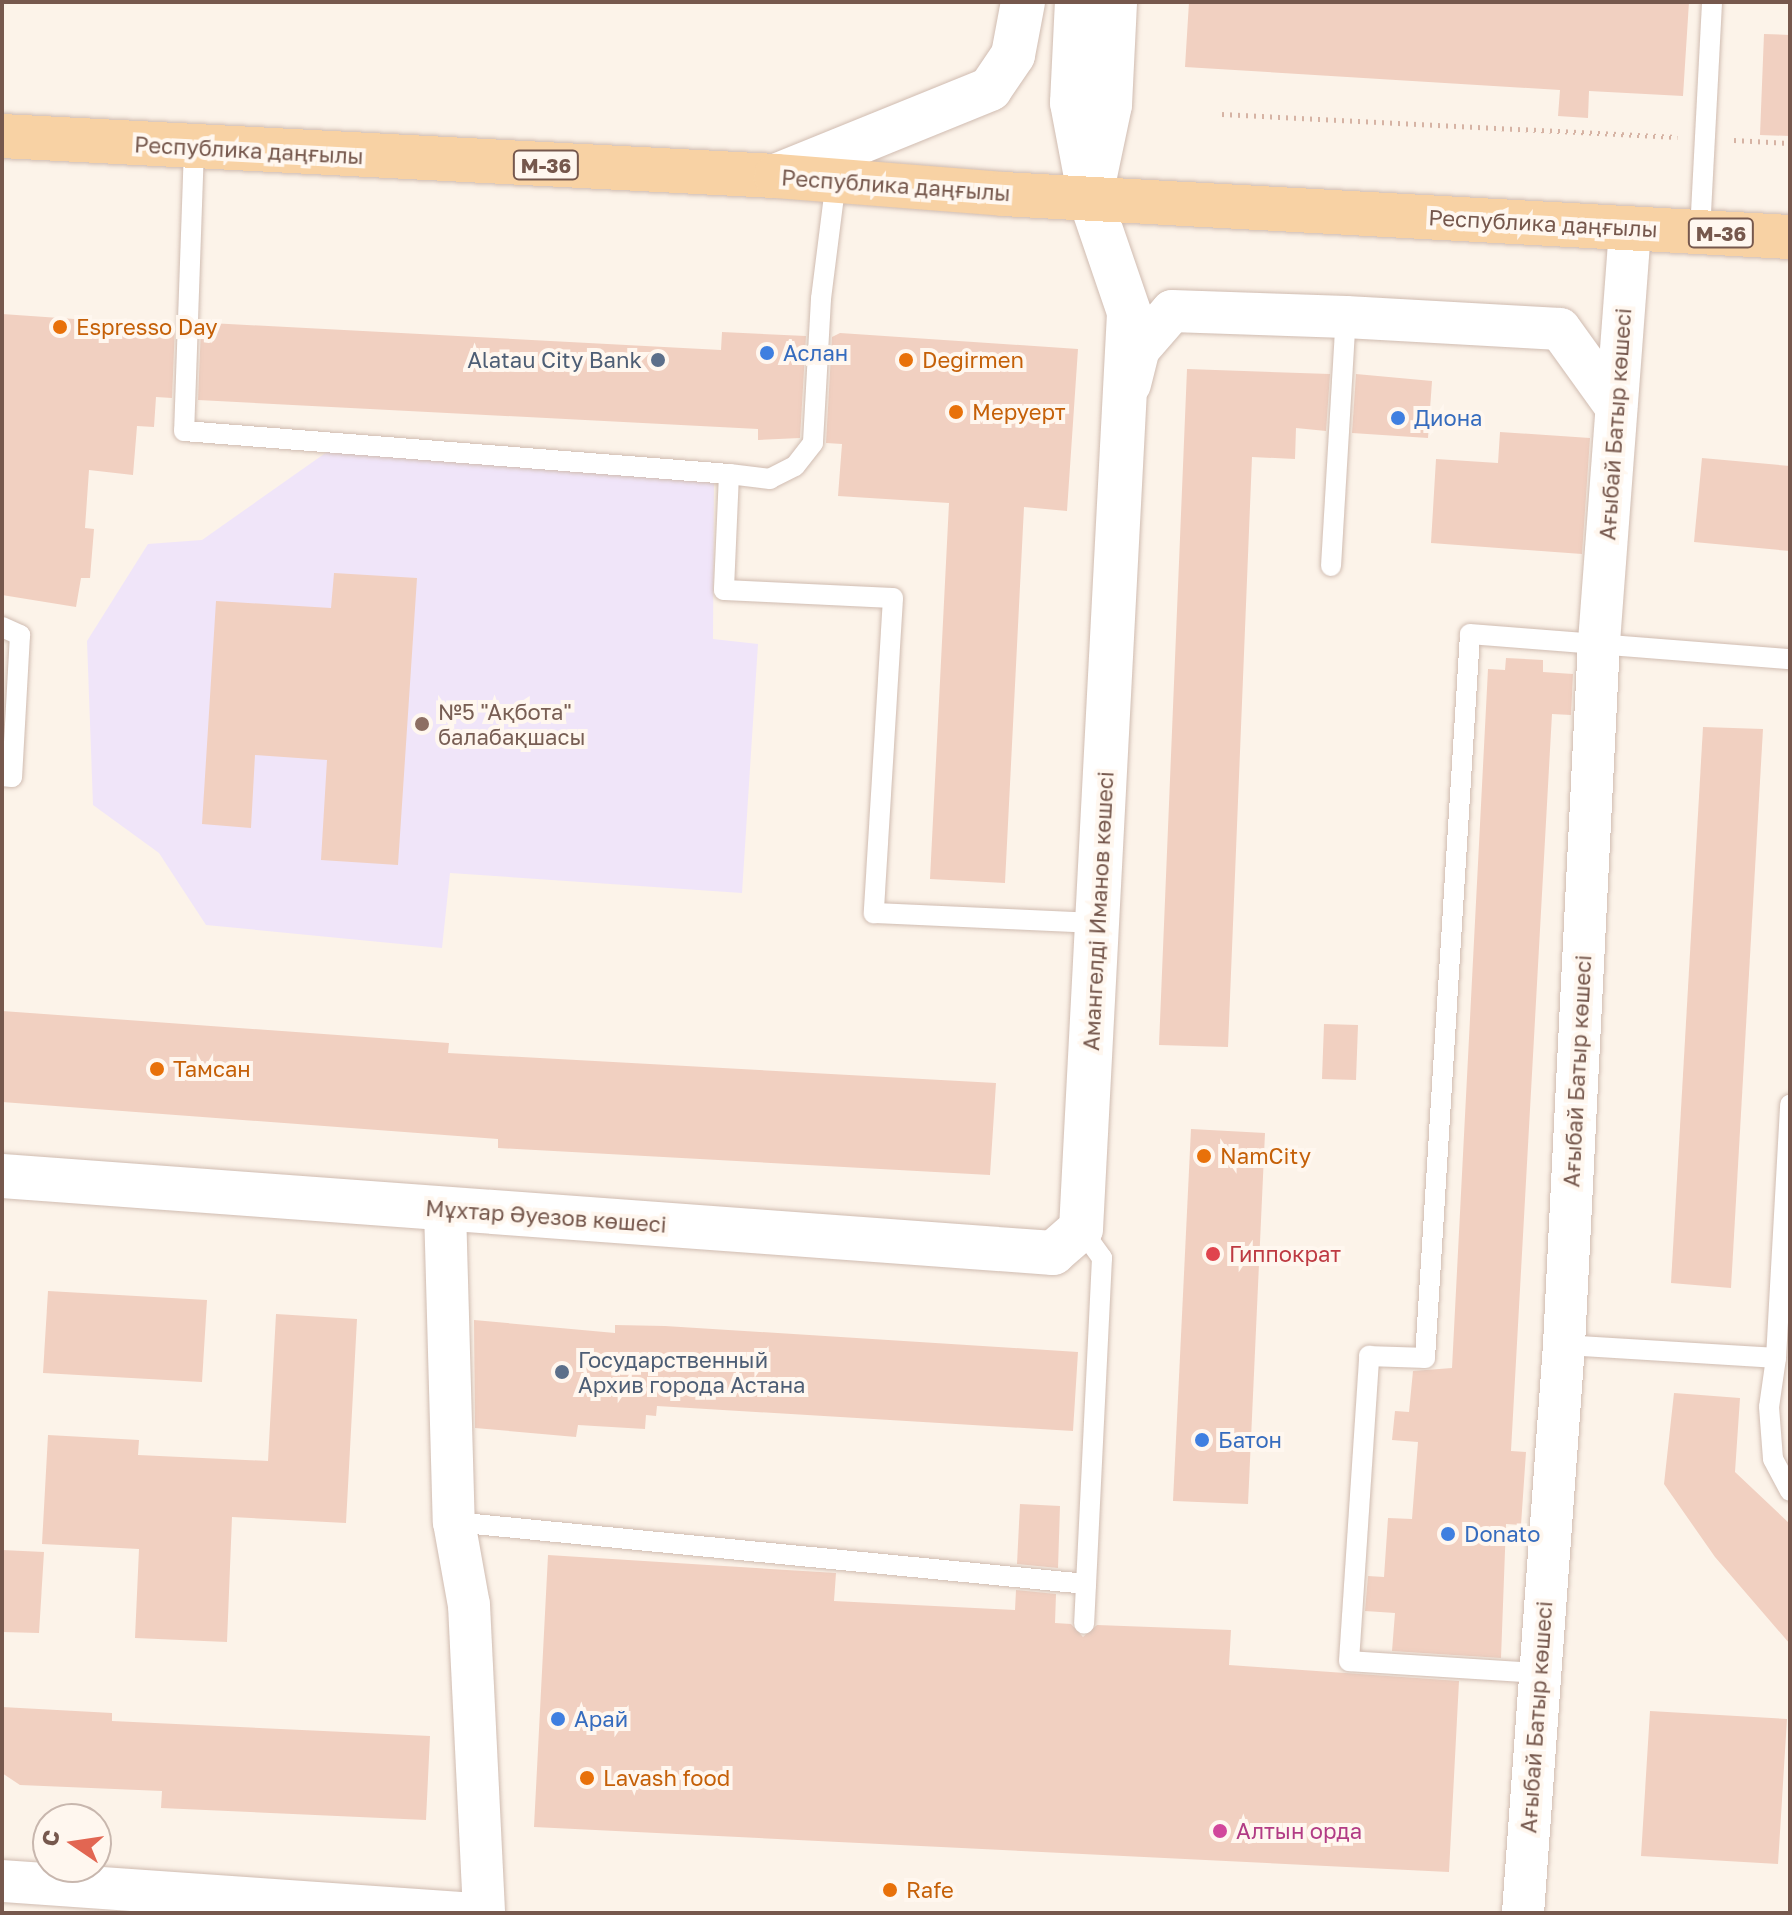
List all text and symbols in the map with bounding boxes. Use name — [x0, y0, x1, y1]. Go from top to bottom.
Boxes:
street label: Республика даңғылы — [134, 131, 364, 169]
road number: M-36 — [512, 149, 580, 181]
street label: Республика даңғылы — [781, 164, 1011, 206]
street label: Республика даңғылы — [1428, 204, 1658, 242]
road number: M-36 — [1687, 217, 1755, 249]
street label: Ағыбай Батыр көшесі — [1594, 307, 1636, 541]
place label: Espresso Day — [76, 314, 217, 340]
marker: Espresso Day — [51, 318, 69, 336]
place label: Аслан — [783, 340, 848, 366]
marker: Аслан — [758, 344, 776, 362]
place label: Alatau City Bank — [467, 347, 642, 373]
place label: Degirmen — [922, 347, 1024, 373]
marker: Alatau City Bank — [649, 351, 667, 369]
marker: Degirmen — [897, 351, 915, 369]
place label: Меруерт — [972, 399, 1065, 425]
marker: Меруерт — [947, 403, 965, 421]
place label: Диона — [1414, 405, 1483, 431]
marker: Диона — [1389, 409, 1407, 427]
place label: №5 "Ақбота" балабақшасы — [438, 698, 585, 750]
marker: №5 "Ақбота" балабақшасы — [413, 715, 431, 733]
street label: Амангелді Иманов көшесі — [1077, 771, 1119, 1051]
street label: Ағыбай Батыр көшесі — [1558, 954, 1596, 1188]
place label: Тамсан — [173, 1056, 251, 1082]
marker: Тамсан — [148, 1060, 166, 1078]
place label: NamCity — [1220, 1143, 1311, 1169]
marker: NamCity — [1195, 1147, 1213, 1165]
street label: Мұхтар Әуезов көшесі — [425, 1194, 667, 1238]
place label: Гиппократ — [1229, 1241, 1341, 1267]
marker: Гиппократ — [1204, 1245, 1222, 1263]
place label: Государственный Архив города Астана — [578, 1346, 805, 1398]
marker: Государственный Архив города Астана — [553, 1363, 571, 1381]
place label: Батон — [1218, 1427, 1282, 1453]
marker: Батон — [1193, 1431, 1211, 1449]
place label: Donato — [1464, 1521, 1540, 1547]
marker: Donato — [1439, 1525, 1457, 1543]
street label: Ағыбай Батыр көшесі — [1515, 1600, 1557, 1834]
place label: Арай — [574, 1706, 628, 1732]
marker: Арай — [549, 1710, 567, 1728]
place label: Lavash food — [603, 1765, 730, 1791]
marker: Lavash food — [578, 1769, 596, 1787]
north arrow — [32, 1803, 112, 1883]
place label: Алтын орда — [1236, 1818, 1362, 1844]
marker: Алтын орда — [1211, 1822, 1229, 1840]
text: С — [35, 1827, 65, 1849]
place label: Rafe — [906, 1877, 954, 1903]
marker: Rafe — [881, 1881, 899, 1899]

